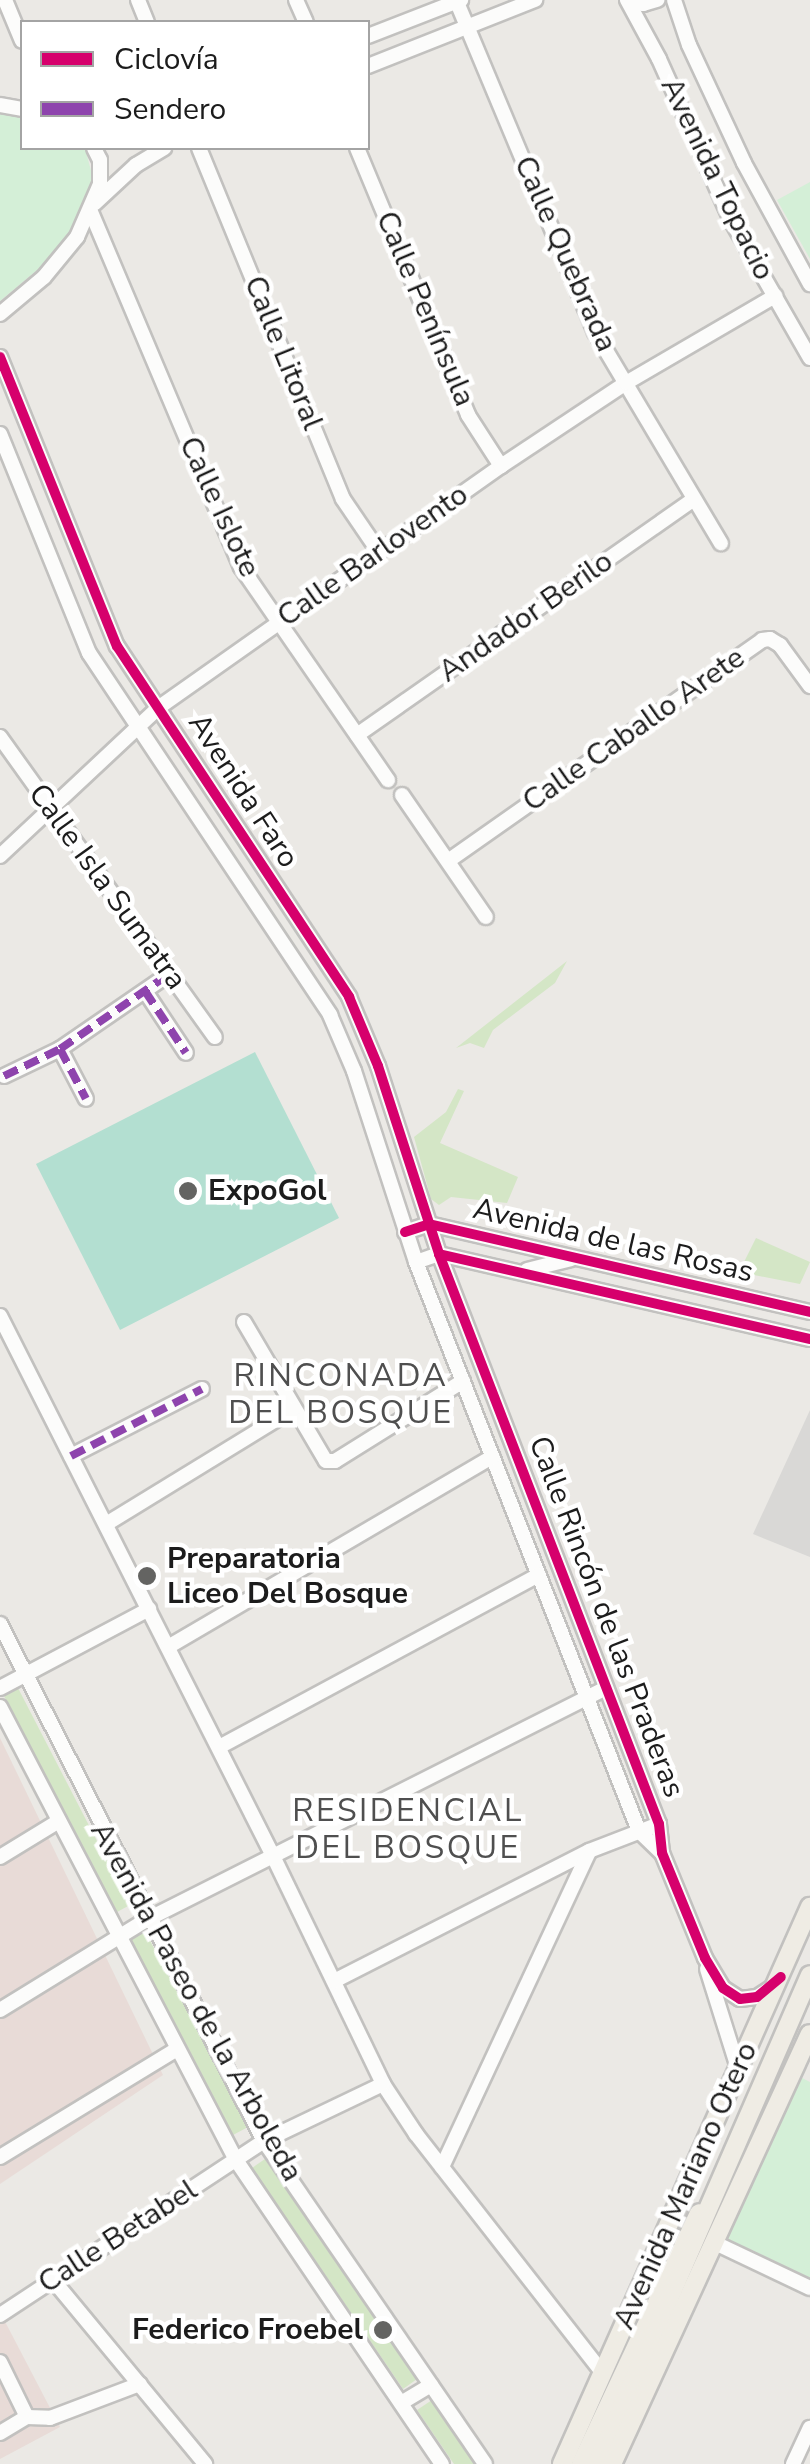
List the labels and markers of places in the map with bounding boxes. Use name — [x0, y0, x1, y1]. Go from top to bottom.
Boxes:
place label: ExpoGol — [208, 1173, 326, 1209]
marker: ExpoGol — [177, 1180, 199, 1202]
place label: Preparatoria Liceo Del Bosque — [167, 1541, 408, 1612]
marker: Preparatoria Liceo Del Bosque — [136, 1565, 158, 1587]
place label: Federico Froebel — [132, 2312, 363, 2348]
marker: Federico Froebel — [372, 2319, 394, 2341]

